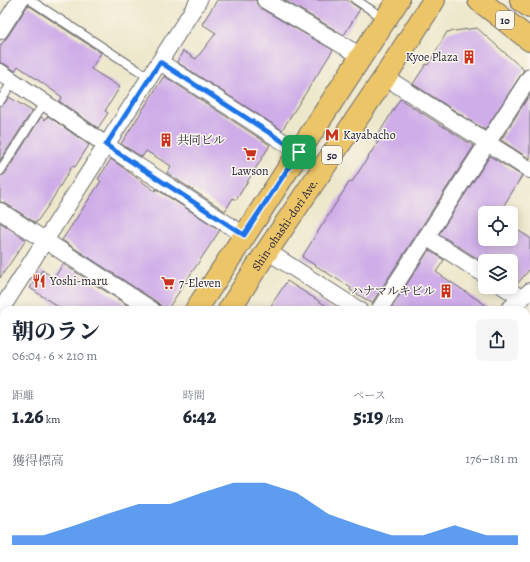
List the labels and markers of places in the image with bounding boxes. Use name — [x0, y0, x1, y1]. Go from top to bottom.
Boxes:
place label: Kyoe Plaza — [406, 49, 458, 65]
building icon: Kyoe Plaza — [461, 49, 477, 65]
metro station icon: Kayabacho — [324, 127, 340, 143]
place label: Kayabacho — [343, 127, 396, 143]
building icon: 共同ビル — [158, 132, 174, 148]
place label: 共同ビル — [177, 132, 225, 148]
pin — [282, 135, 316, 169]
supermarket icon: Lawson — [242, 146, 258, 162]
place label: Lawson — [231, 163, 269, 179]
restaurant icon: Yoshi-maru — [31, 273, 47, 289]
place label: Yoshi-maru — [49, 273, 108, 289]
supermarket icon: 7-Eleven — [160, 275, 176, 291]
place label: 7-Eleven — [179, 275, 221, 291]
place label: ハナマルキビル — [351, 283, 435, 299]
building icon: ハナマルキビル — [438, 283, 454, 299]

